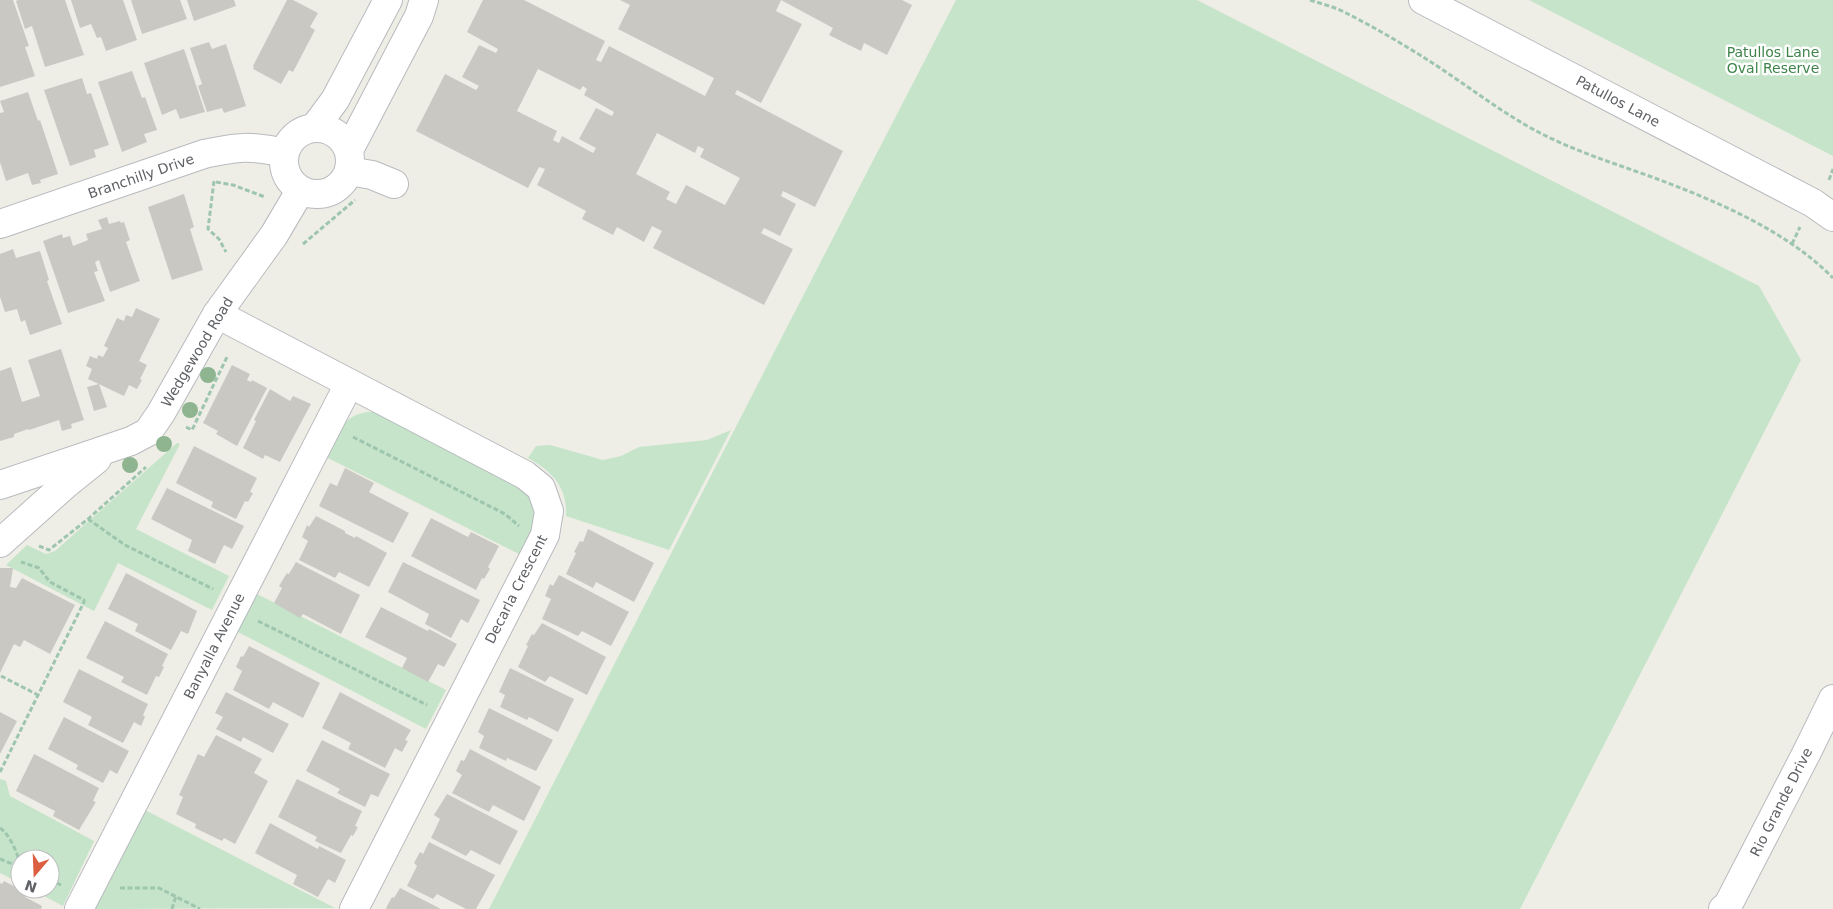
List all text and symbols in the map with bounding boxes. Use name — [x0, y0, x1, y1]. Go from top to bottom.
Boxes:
park label: Patullos Lane Oval Reserve — [1727, 44, 1819, 76]
street label: Patullos Lane — [1573, 72, 1663, 130]
street label: Branchilly Drive — [86, 150, 196, 202]
street label: Wedgewood Road — [158, 294, 236, 410]
street label: Decarla Crescent — [482, 531, 551, 646]
street label: Banyalla Avenue — [180, 590, 248, 702]
street label: Rio Grande Drive — [1747, 745, 1815, 859]
north arrow — [10, 849, 60, 899]
text: N — [23, 877, 39, 896]

